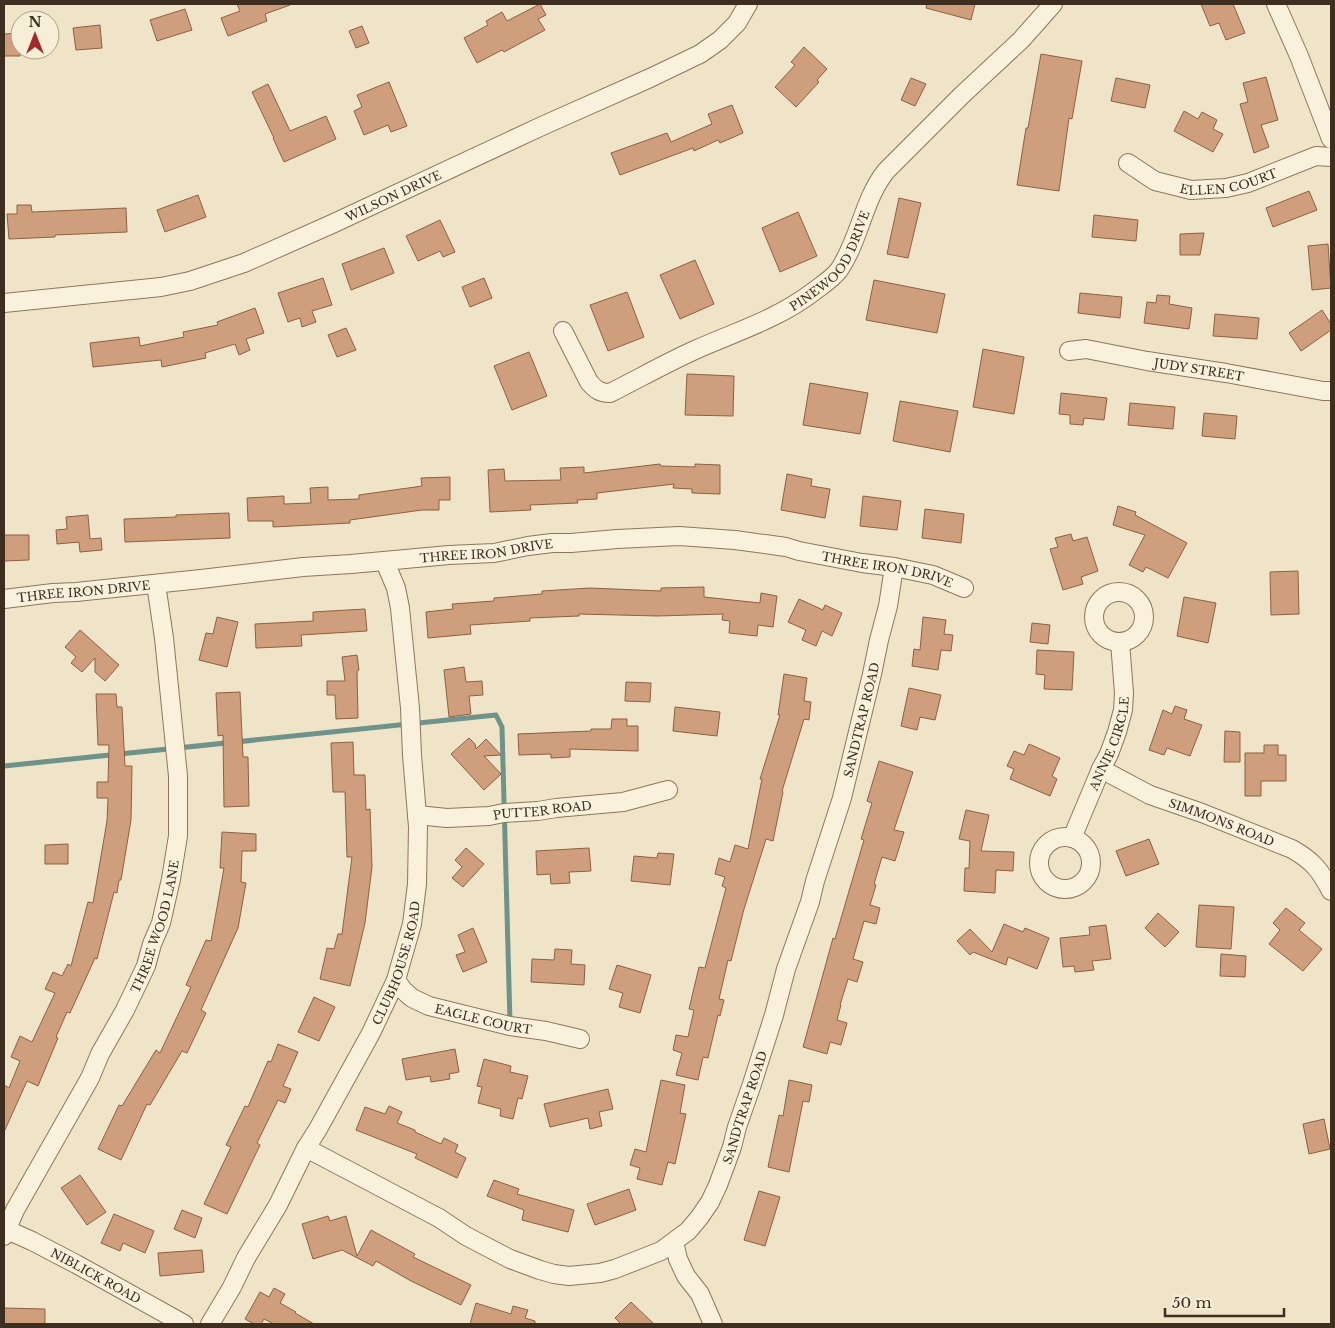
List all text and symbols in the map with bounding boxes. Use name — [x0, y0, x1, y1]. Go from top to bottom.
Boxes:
north arrow — [10, 10, 60, 60]
text: N — [28, 13, 42, 31]
street label: ELLEN COURT — [1178, 165, 1279, 198]
street label: WILSON DRIVE — [342, 167, 444, 225]
street label: PINEWOOD DRIVE — [787, 208, 872, 314]
street label: JUDY STREET — [1151, 354, 1246, 384]
street label: THREE IRON DRIVE — [419, 535, 554, 565]
street label: THREE IRON DRIVE — [821, 548, 956, 590]
street label: THREE IRON DRIVE — [16, 577, 151, 605]
street label: SANDTRAP ROAD — [840, 661, 882, 779]
street label: ANNIE CIRCLE — [1085, 696, 1131, 793]
street label: SIMMONS ROAD — [1167, 795, 1277, 849]
street label: PUTTER ROAD — [492, 797, 592, 823]
street label: THREE WOOD LANE — [127, 859, 182, 995]
street label: CLUBHOUSE ROAD — [369, 900, 422, 1027]
street label: EAGLE COURT — [433, 1000, 533, 1037]
street label: SANDTRAP ROAD — [719, 1049, 770, 1166]
street label: NIBLICK ROAD — [48, 1245, 144, 1306]
scale bar — [1165, 1286, 1284, 1318]
text: 50 m — [1172, 1293, 1212, 1312]

